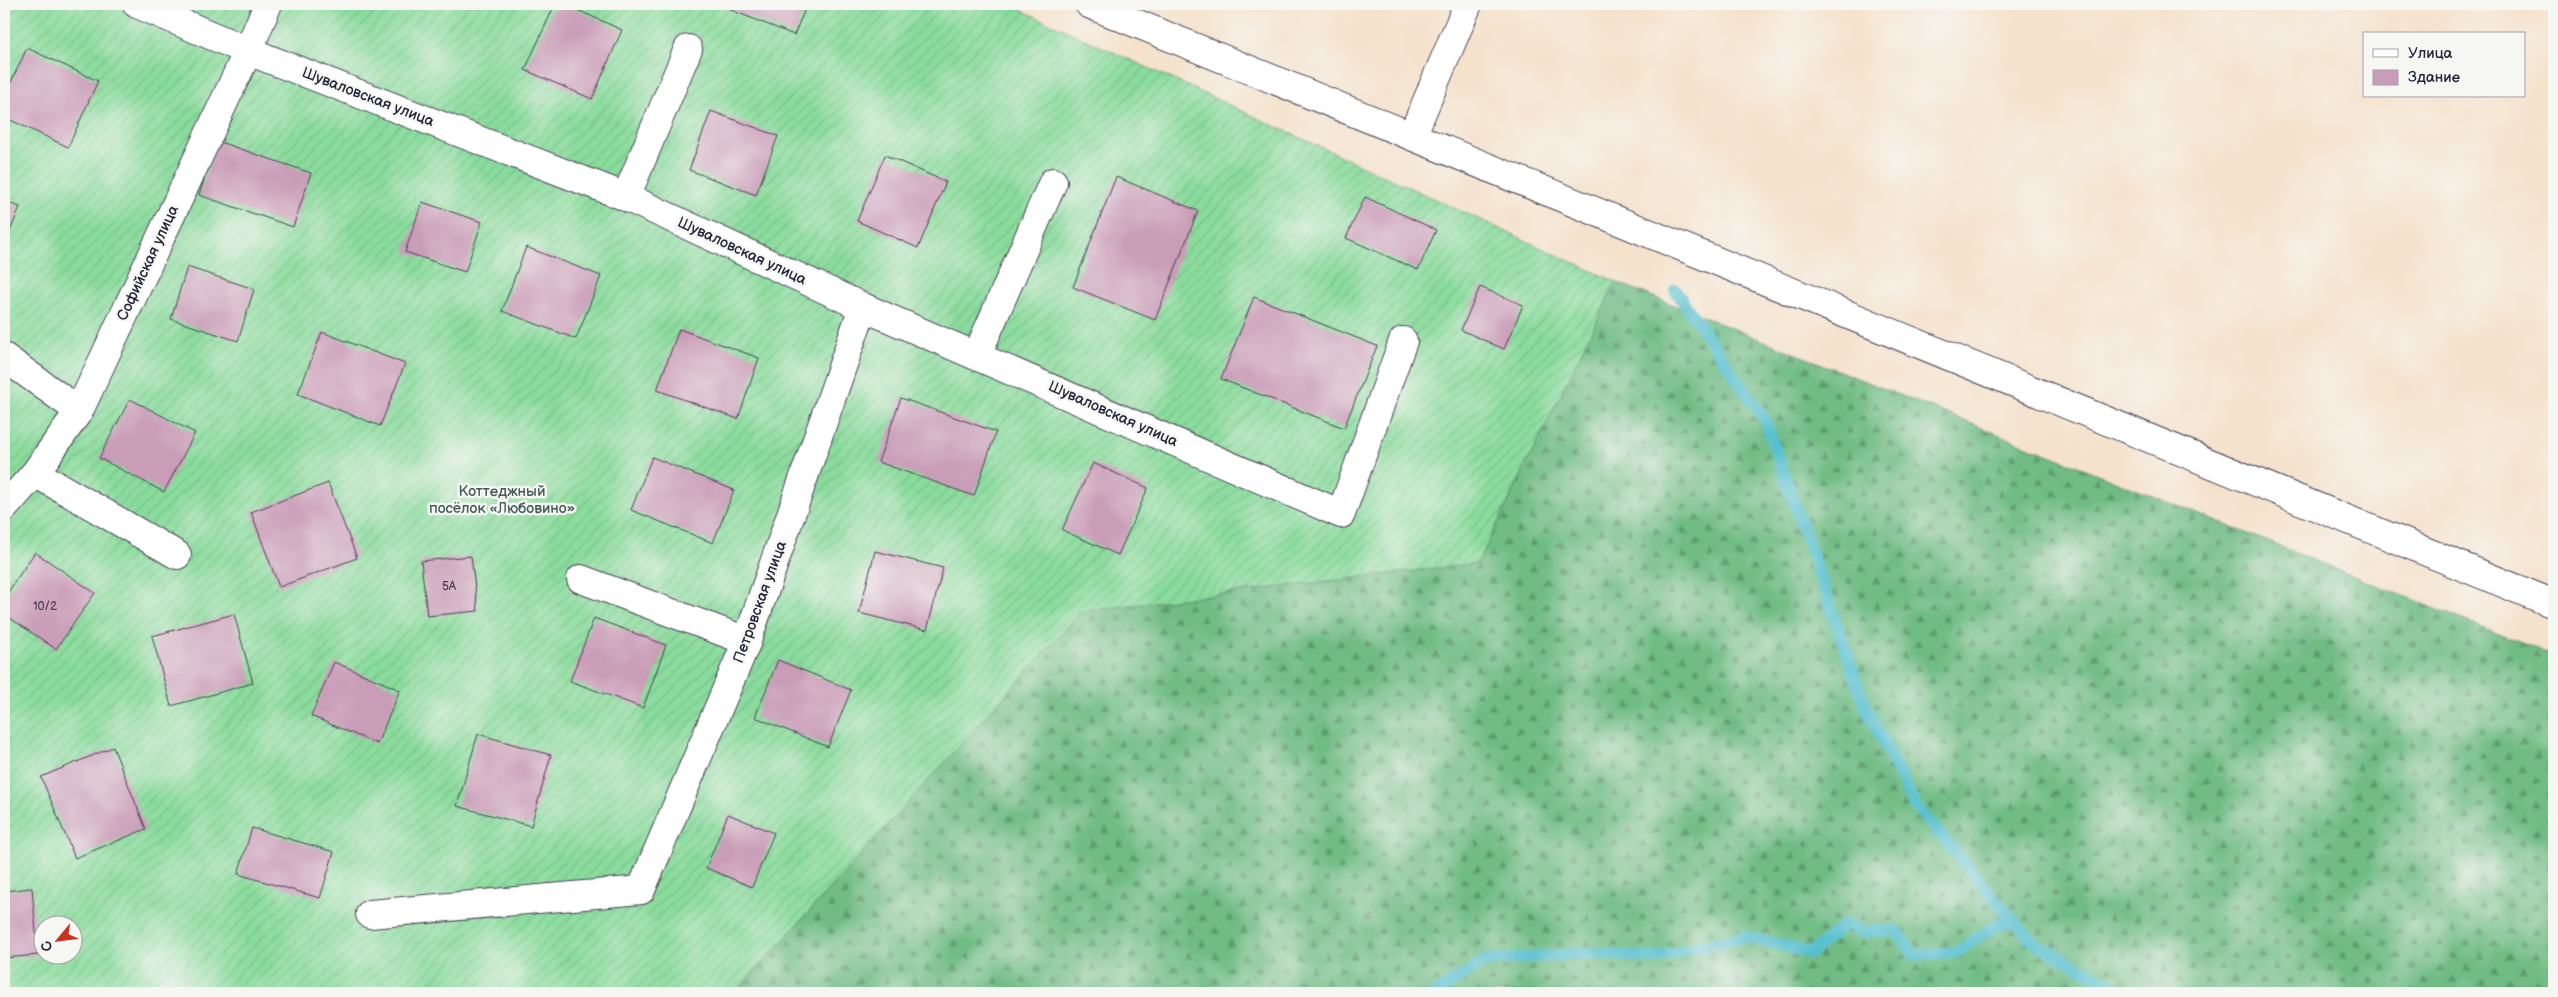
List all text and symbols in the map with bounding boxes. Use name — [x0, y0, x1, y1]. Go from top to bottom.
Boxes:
legend — [2363, 32, 2526, 98]
text: Улица — [2408, 44, 2453, 63]
street label: Шуваловская улица — [299, 63, 437, 131]
text: Здание — [2408, 68, 2460, 87]
street label: Софийская улица — [113, 202, 183, 324]
street label: Шуваловская улица — [674, 213, 810, 289]
street label: Шуваловская улица — [1045, 377, 1181, 451]
park label: Коттеджный посёлок «Любовино» — [429, 482, 575, 518]
street label: Петровская улица — [729, 538, 791, 666]
house number: 5А — [442, 579, 457, 594]
house number: 10/2 — [33, 599, 57, 614]
north arrow — [32, 914, 82, 964]
text: С — [37, 937, 57, 954]

